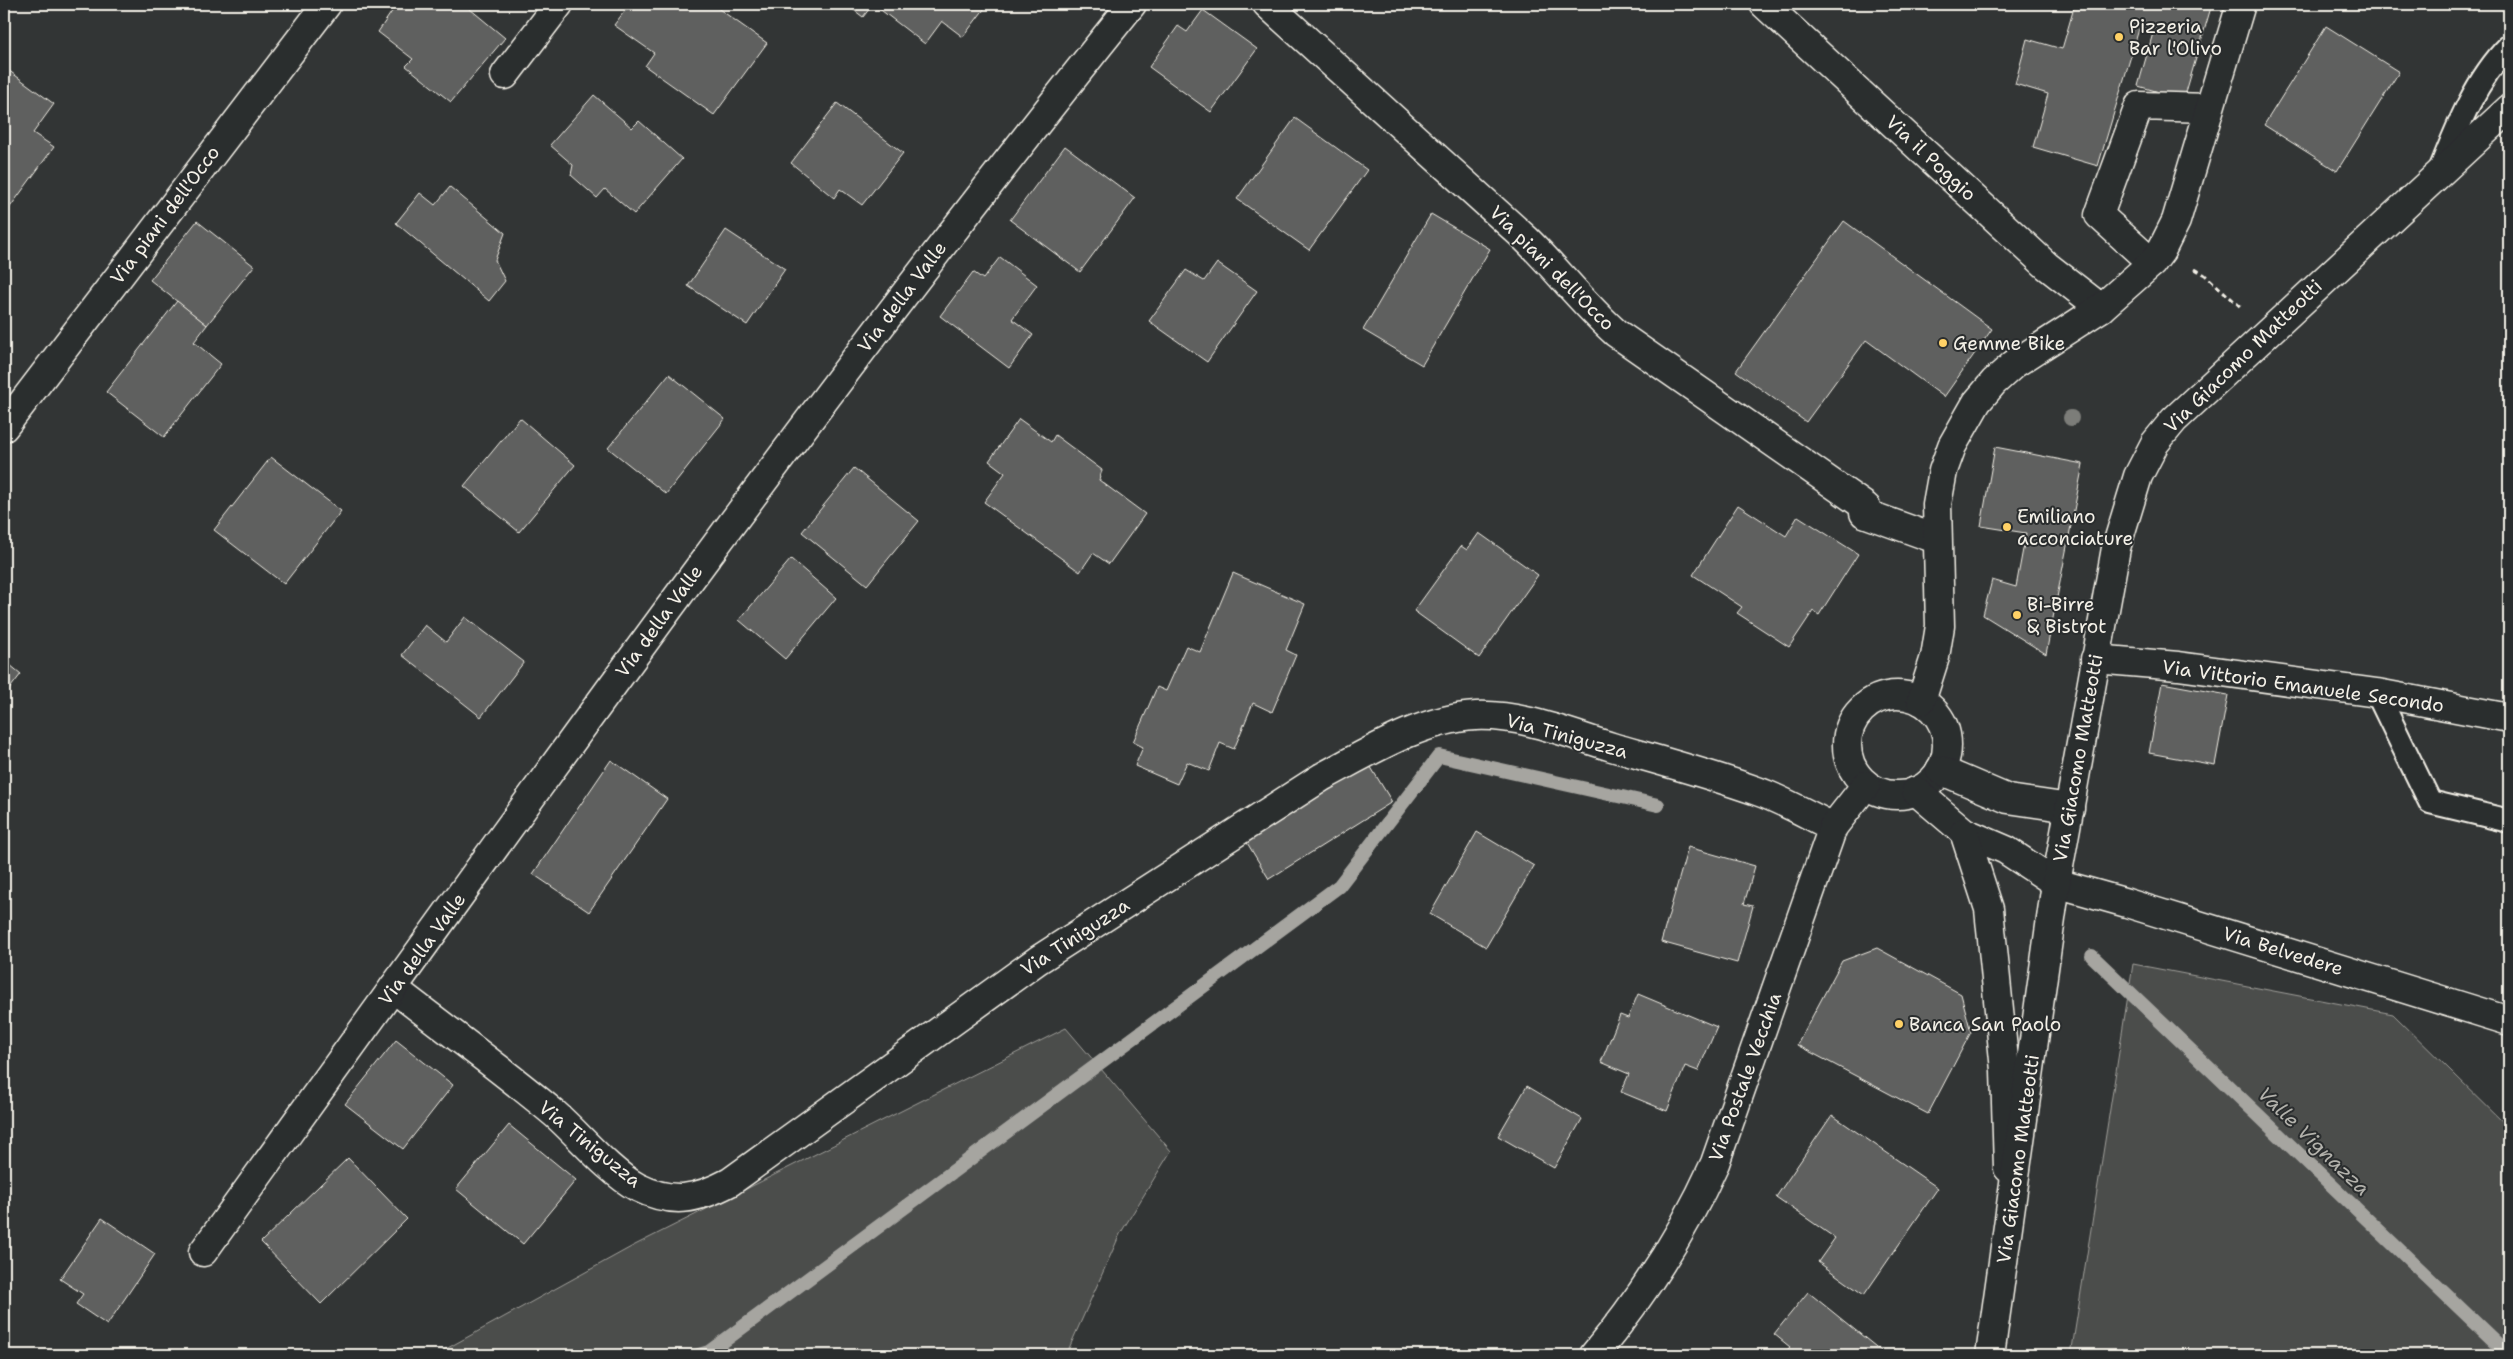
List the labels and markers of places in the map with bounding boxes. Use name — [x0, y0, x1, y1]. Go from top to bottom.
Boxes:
place label: Pizzeria Bar l'Olivo — [2129, 14, 2222, 61]
marker: Pizzeria Bar l'Olivo — [2113, 31, 2125, 43]
place label: Gemme Bike — [1953, 331, 2065, 356]
marker: Gemme Bike — [1937, 337, 1949, 349]
place label: Emiliano acconciature — [2017, 504, 2133, 551]
marker: Emiliano acconciature — [2001, 521, 2013, 533]
place label: Bi-Birre & Bistrot — [2027, 592, 2106, 639]
marker: Bi-Birre & Bistrot — [2011, 609, 2023, 621]
place label: Banca San Paolo — [1909, 1012, 2061, 1037]
marker: Banca San Paolo — [1893, 1018, 1905, 1030]

